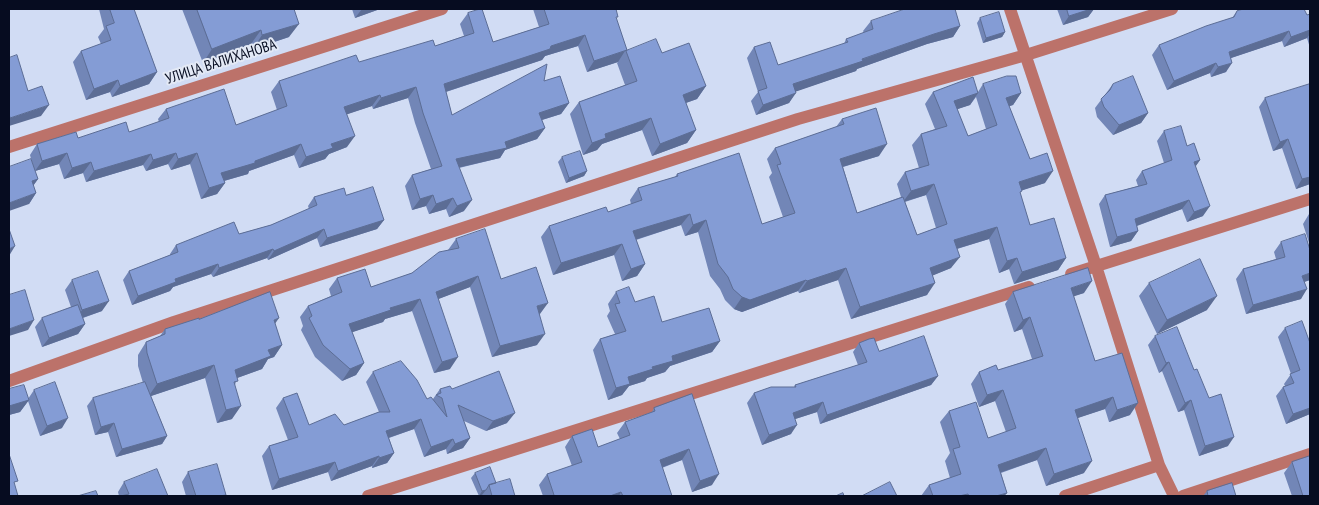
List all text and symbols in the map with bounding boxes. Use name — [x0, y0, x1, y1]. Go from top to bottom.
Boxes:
street label: УЛИЦА ВАЛИХАНОВА — [163, 36, 279, 88]

